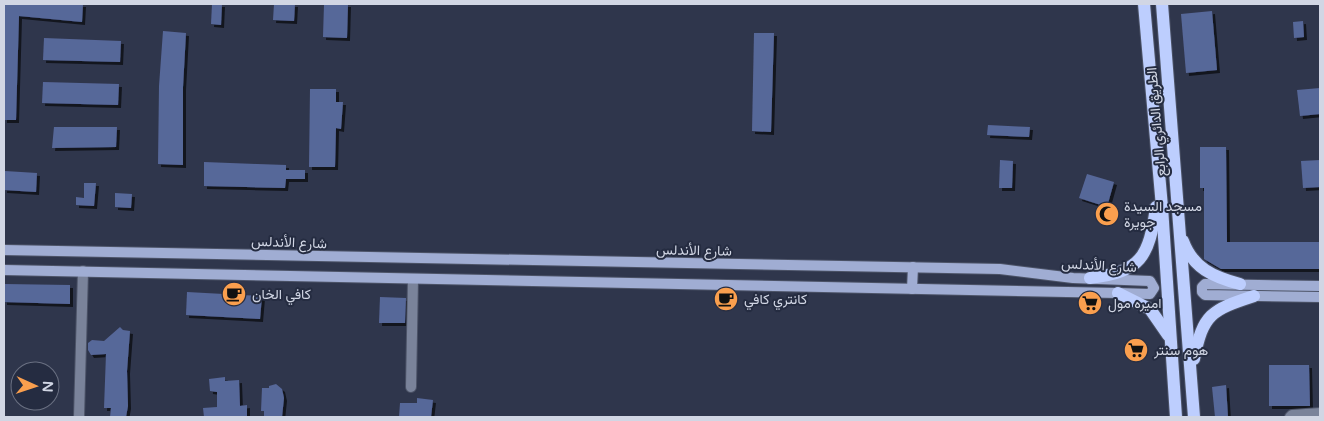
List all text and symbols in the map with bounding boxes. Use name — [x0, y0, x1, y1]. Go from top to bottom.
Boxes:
street label: الطريق الدائري الرابع — [1143, 66, 1173, 177]
place label: مسجد السيدة جويرة — [1124, 198, 1202, 231]
mosque icon: مسجد السيدة جويرة — [1094, 201, 1120, 227]
street label: شارع الأندلس — [251, 233, 327, 254]
street label: شارع الأندلس — [656, 241, 732, 262]
street label: شارع الأندلس — [1061, 255, 1137, 278]
cafe icon: كافي الخان — [221, 281, 247, 307]
place label: كافي الخان — [252, 286, 311, 306]
cafe icon: كانتري كافي — [713, 286, 739, 312]
supermarket icon: اميره مول — [1077, 290, 1103, 316]
place label: كانتري كافي — [744, 291, 807, 311]
place label: اميره مول — [1108, 295, 1161, 313]
supermarket icon: هوم سنتر — [1123, 337, 1149, 363]
place label: هوم سنتر — [1153, 342, 1208, 359]
north arrow — [10, 361, 60, 411]
text: N — [39, 381, 56, 393]

